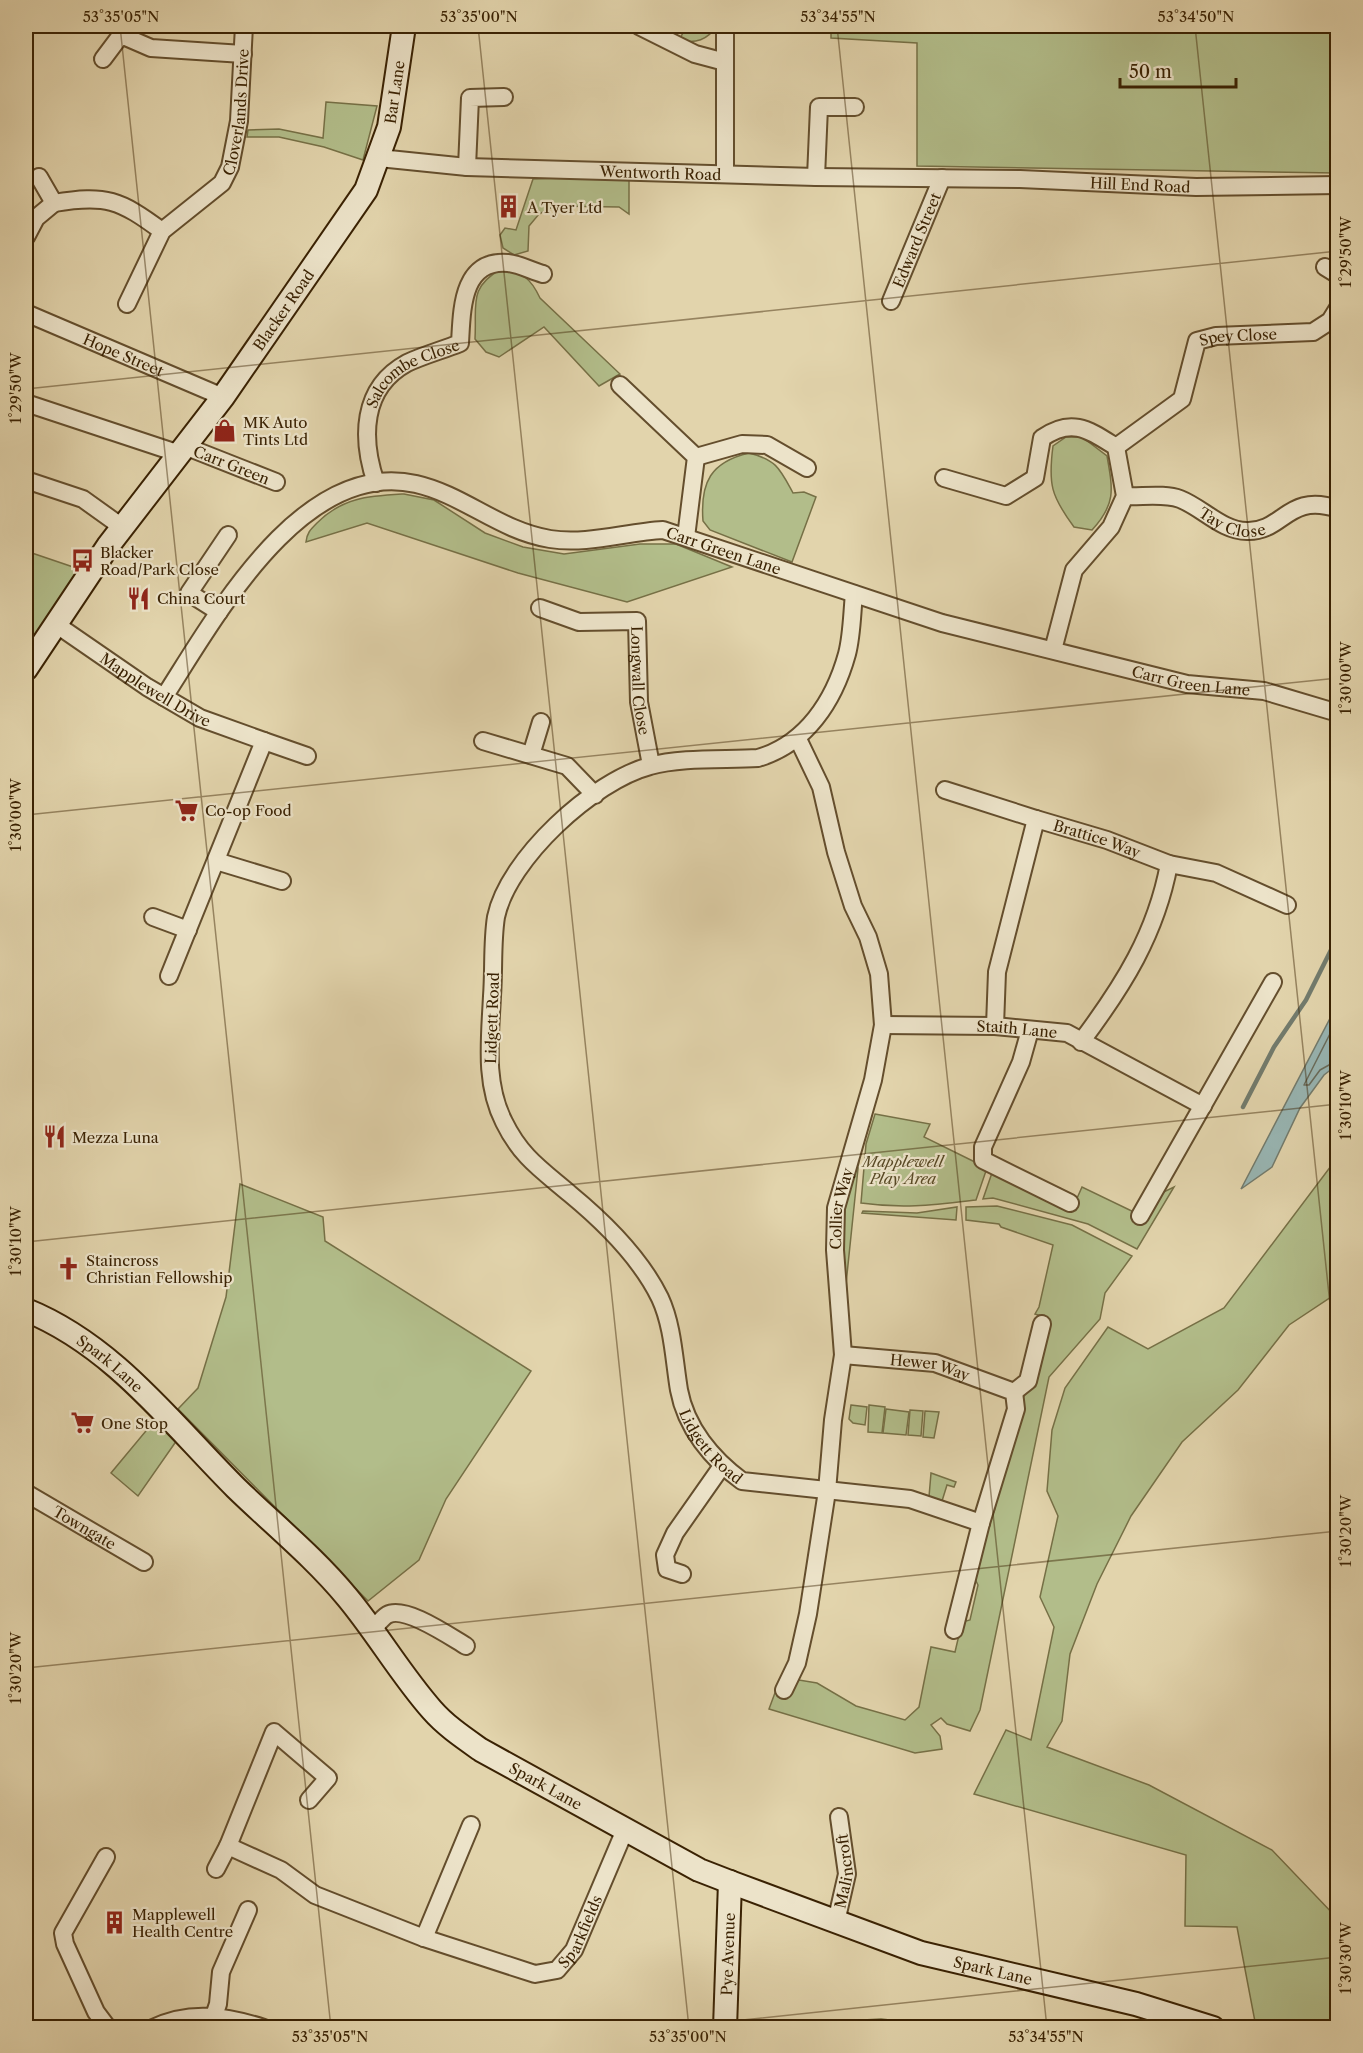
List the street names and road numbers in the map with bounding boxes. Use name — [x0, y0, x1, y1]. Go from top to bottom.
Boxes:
street label: Cloverlands Drive — [218, 48, 252, 179]
street label: Bar Lane — [380, 59, 408, 125]
street label: Wentworth Road — [598, 161, 722, 184]
street label: Hill End Road — [1090, 173, 1191, 196]
street label: Edward Street — [888, 189, 945, 290]
street label: Blacker Road — [249, 266, 318, 354]
street label: Spey Close — [1197, 324, 1277, 350]
street label: Hope Street — [80, 329, 167, 380]
street label: Salcombe Close — [362, 335, 462, 410]
street label: Carr Green — [191, 441, 273, 488]
street label: Tay Close — [1196, 503, 1268, 541]
street label: Carr Green Lane — [664, 522, 784, 578]
street label: Longwall Close — [628, 626, 655, 736]
street label: Mapplewell Drive — [97, 648, 213, 731]
street label: Carr Green Lane — [1130, 661, 1251, 699]
street label: Brattice Way — [1051, 815, 1144, 862]
street label: Lidgett Road — [481, 972, 503, 1064]
street label: Staith Lane — [976, 1016, 1058, 1042]
street label: Collier Way — [826, 1165, 857, 1250]
street label: Spark Lane — [73, 1330, 147, 1396]
street label: Hewer Way — [889, 1350, 973, 1385]
street label: Lidgett Road — [676, 1406, 747, 1488]
street label: Towngate — [50, 1501, 120, 1553]
street label: Spark Lane — [506, 1758, 586, 1813]
street label: Malincroft — [830, 1832, 857, 1910]
street label: Sparkfields — [554, 1892, 606, 1972]
street label: Pye Avenue — [717, 1912, 738, 1996]
street label: Spark Lane — [952, 1952, 1034, 1989]

